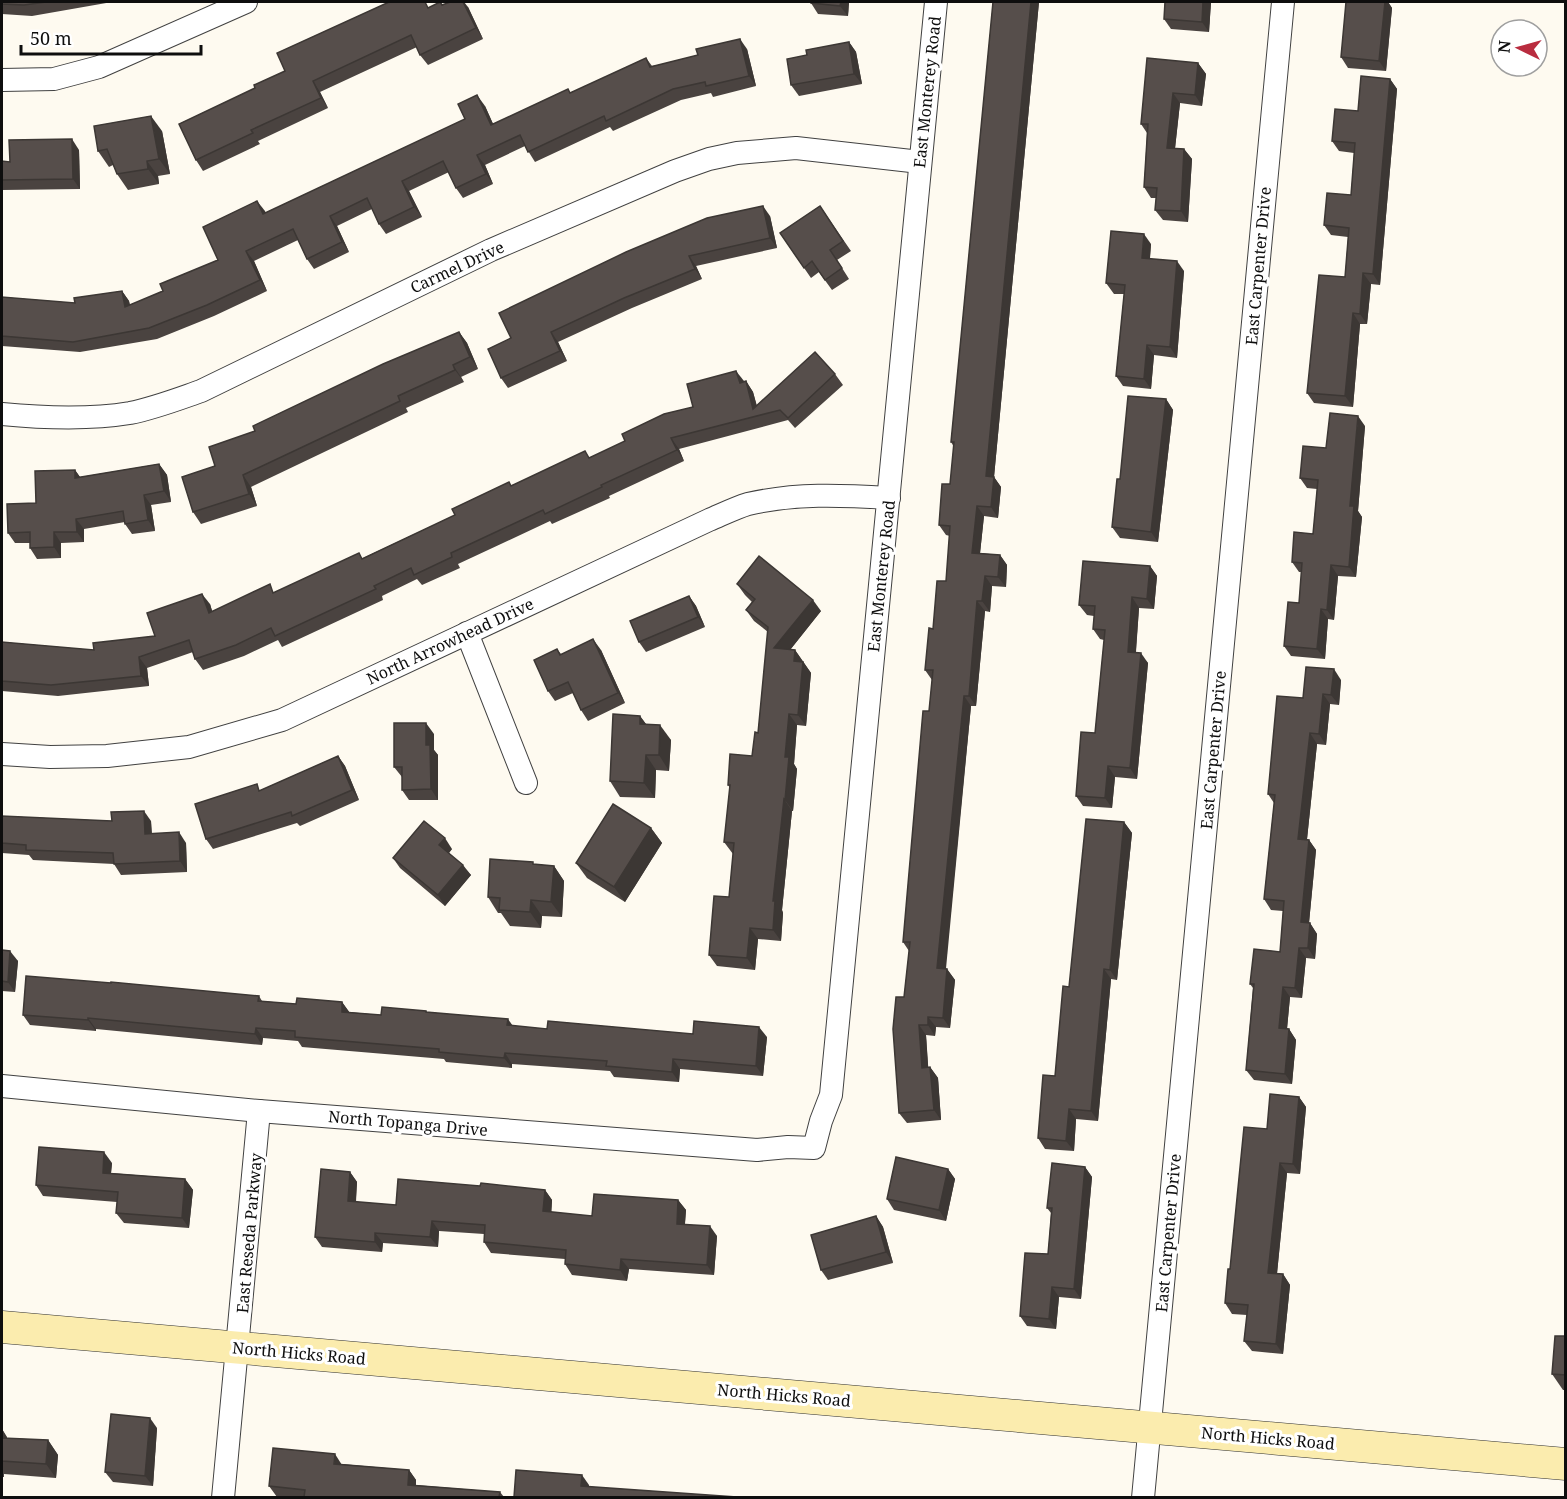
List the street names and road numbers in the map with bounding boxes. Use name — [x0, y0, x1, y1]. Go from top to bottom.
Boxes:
street label: East Monterey Road — [908, 15, 946, 169]
street label: East Carpenter Drive — [1240, 186, 1276, 346]
street label: Carmel Drive — [406, 236, 508, 298]
street label: East Monterey Road — [862, 499, 900, 653]
street label: North Arrowhead Drive — [363, 593, 537, 689]
street label: East Carpenter Drive — [1195, 670, 1231, 830]
street label: North Topanga Drive — [327, 1105, 489, 1141]
street label: East Reseda Parkway — [231, 1151, 267, 1314]
street label: East Carpenter Drive — [1150, 1153, 1186, 1313]
street label: North Hicks Road — [231, 1336, 367, 1370]
street label: North Hicks Road — [716, 1378, 852, 1412]
street label: North Hicks Road — [1200, 1421, 1336, 1455]

